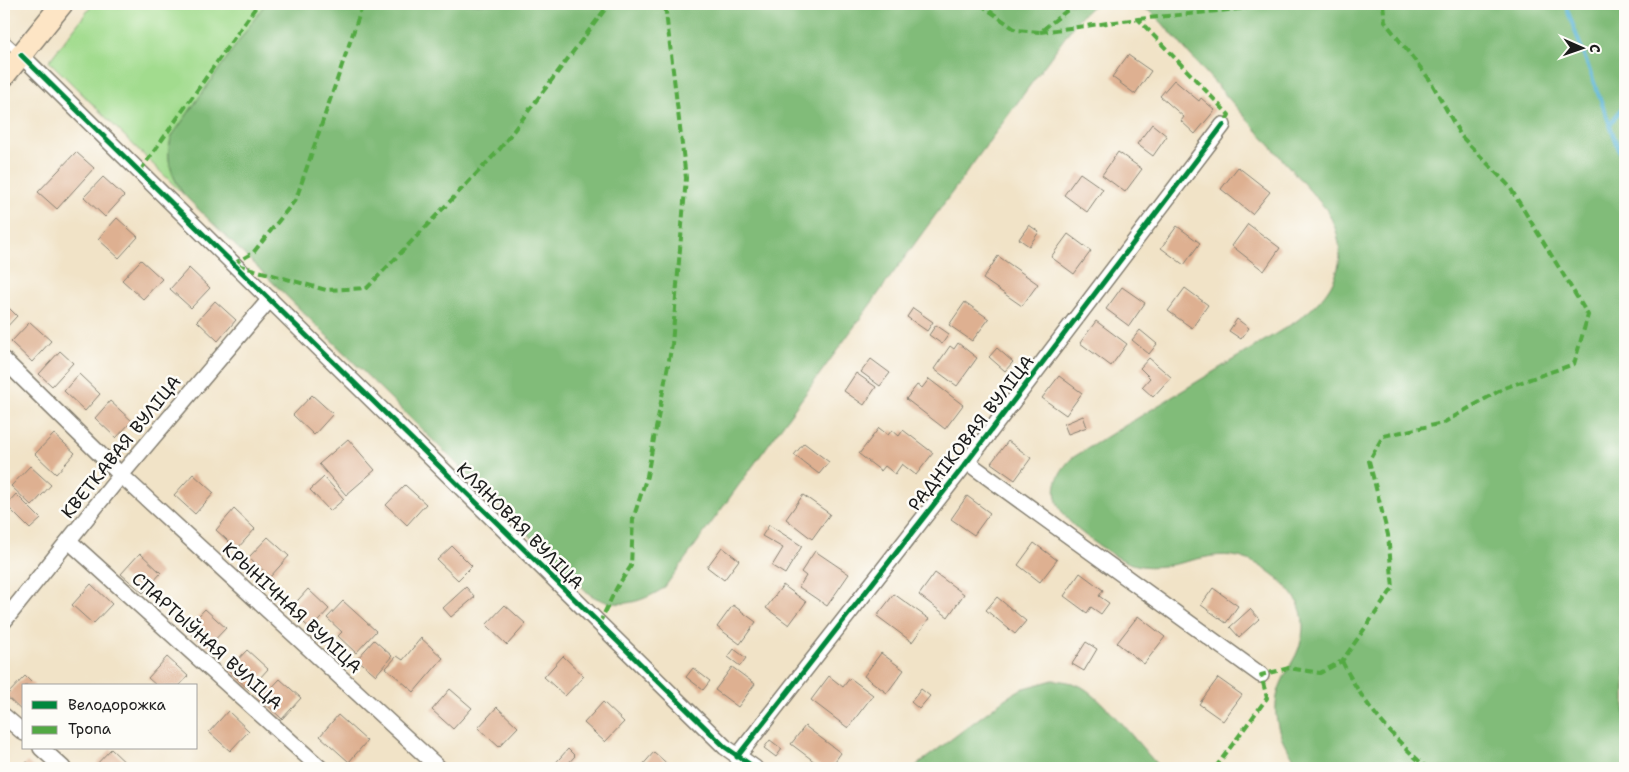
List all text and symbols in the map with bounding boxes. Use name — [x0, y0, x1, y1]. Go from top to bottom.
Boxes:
north arrow — [1556, 22, 1606, 72]
text: С — [1586, 44, 1604, 53]
street label: РАДНІКОВАЯ ВУЛІЦА — [902, 350, 1040, 516]
street label: КВЕТКАВАЯ ВУЛІЦА — [56, 370, 186, 524]
street label: КЛЯНОВАЯ ВУЛІЦА — [451, 457, 589, 595]
street label: КРЫНІЧНАЯ ВУЛІЦА — [217, 537, 367, 679]
street label: СПАРТЫЎНАЯ ВУЛІЦА — [127, 567, 287, 715]
legend — [22, 684, 198, 750]
text: Велодорожка — [68, 695, 167, 715]
text: Тропа — [68, 719, 112, 739]

